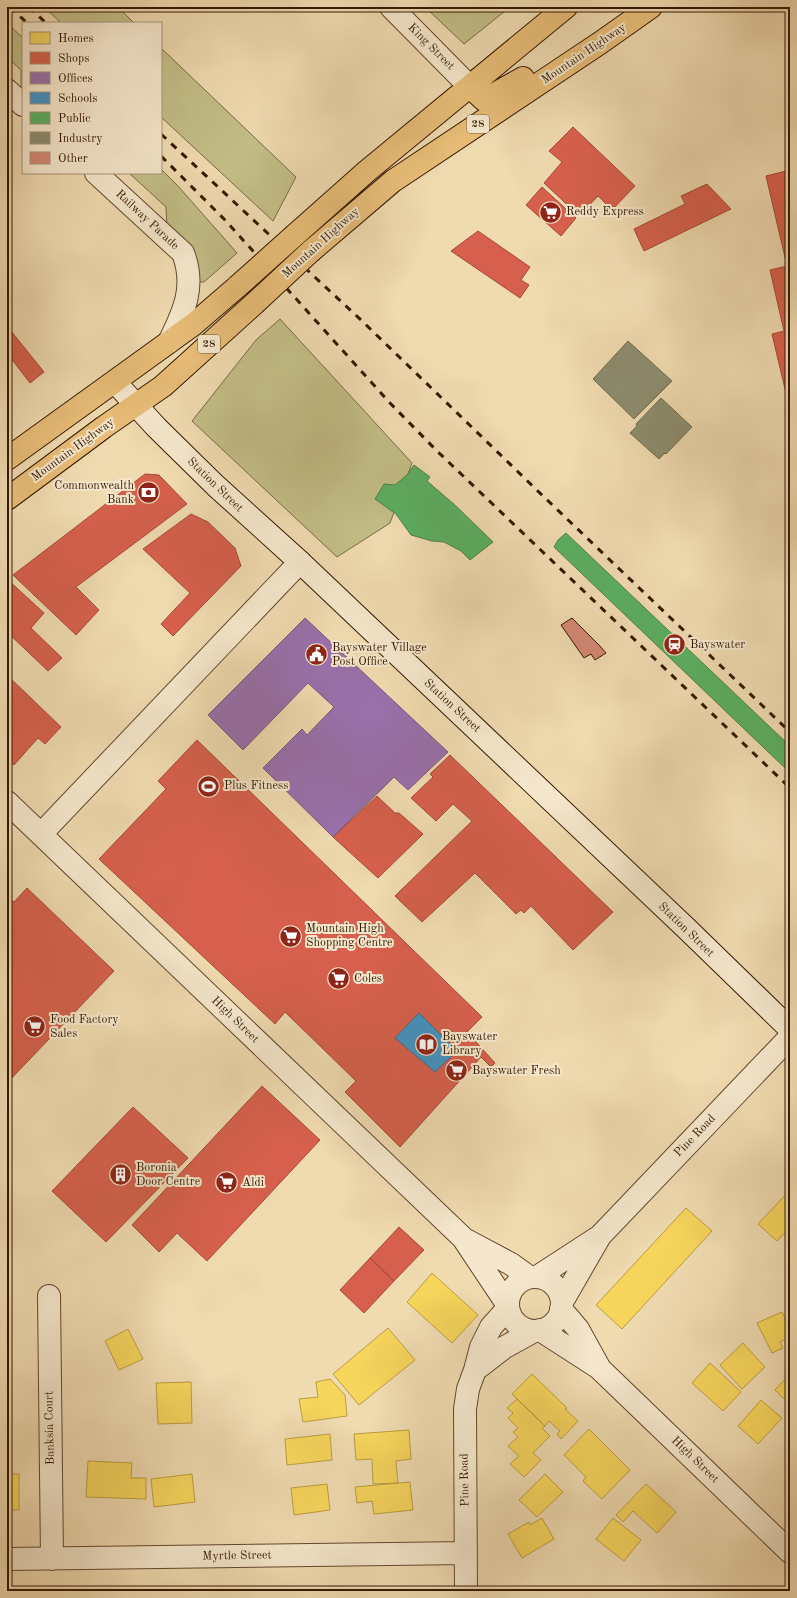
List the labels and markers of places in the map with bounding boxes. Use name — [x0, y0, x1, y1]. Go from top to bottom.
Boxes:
supermarket icon: Reddy Express — [538, 199, 564, 225]
place label: Reddy Express — [566, 206, 644, 218]
place label: Commonwealth Bank — [54, 480, 134, 506]
bank icon: Commonwealth Bank — [136, 480, 162, 506]
station icon: Bayswater — [662, 632, 688, 658]
place label: Bayswater — [690, 639, 745, 651]
public building icon: Bayswater Village Post Office — [303, 642, 329, 668]
place label: Bayswater Village Post Office — [332, 642, 427, 668]
sports icon: Plus Fitness — [195, 773, 221, 799]
place label: Plus Fitness — [224, 780, 288, 792]
supermarket icon: Mountain High Shopping Centre — [277, 923, 303, 949]
place label: Mountain High Shopping Centre — [306, 923, 393, 949]
supermarket icon: Coles — [326, 966, 352, 992]
place label: Coles — [354, 973, 382, 985]
supermarket icon: Food Factory Sales — [21, 1014, 47, 1040]
place label: Food Factory Sales — [50, 1014, 119, 1040]
library icon: Bayswater Library — [413, 1031, 439, 1057]
place label: Bayswater Library — [442, 1031, 497, 1057]
supermarket icon: Bayswater Fresh — [444, 1058, 470, 1084]
place label: Bayswater Fresh — [472, 1065, 561, 1077]
building icon: Boronia Door Centre — [107, 1162, 133, 1188]
place label: Boronia Door Centre — [136, 1162, 201, 1188]
supermarket icon: Aldi — [213, 1170, 239, 1196]
place label: Aldi — [242, 1177, 264, 1189]

